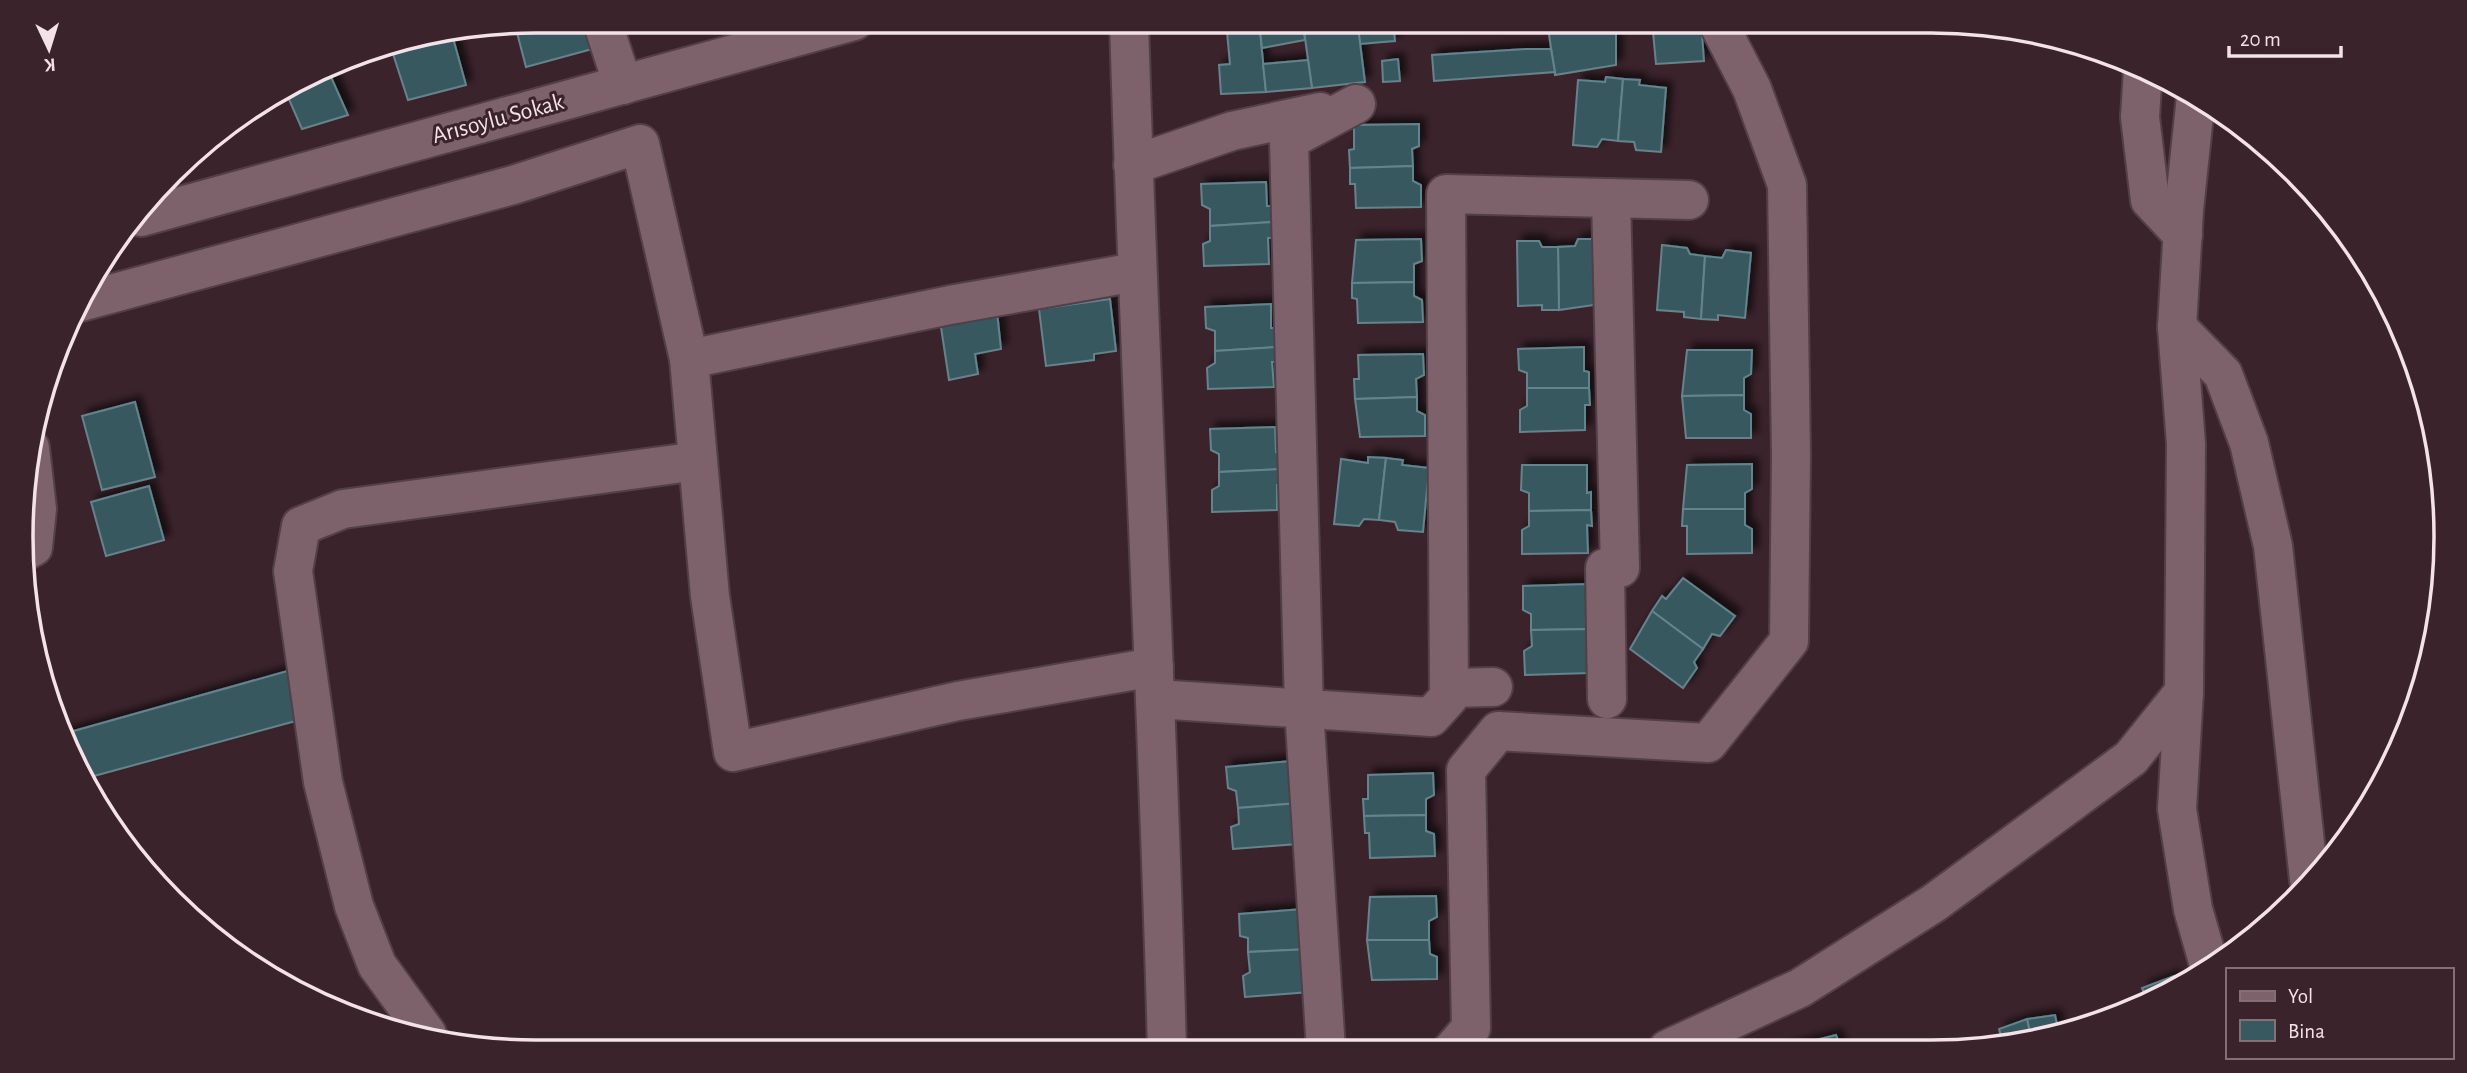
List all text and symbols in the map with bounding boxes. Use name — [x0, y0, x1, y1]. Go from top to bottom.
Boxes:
north arrow — [14, 14, 84, 84]
scale bar — [2229, 14, 2341, 58]
text: 20 m — [2240, 29, 2281, 50]
text: K — [43, 55, 56, 74]
street label: Arısoylu Sokak — [430, 90, 566, 148]
legend — [2226, 968, 2453, 1059]
text: Yol — [2288, 986, 2313, 1007]
text: Bina — [2288, 1021, 2325, 1042]

